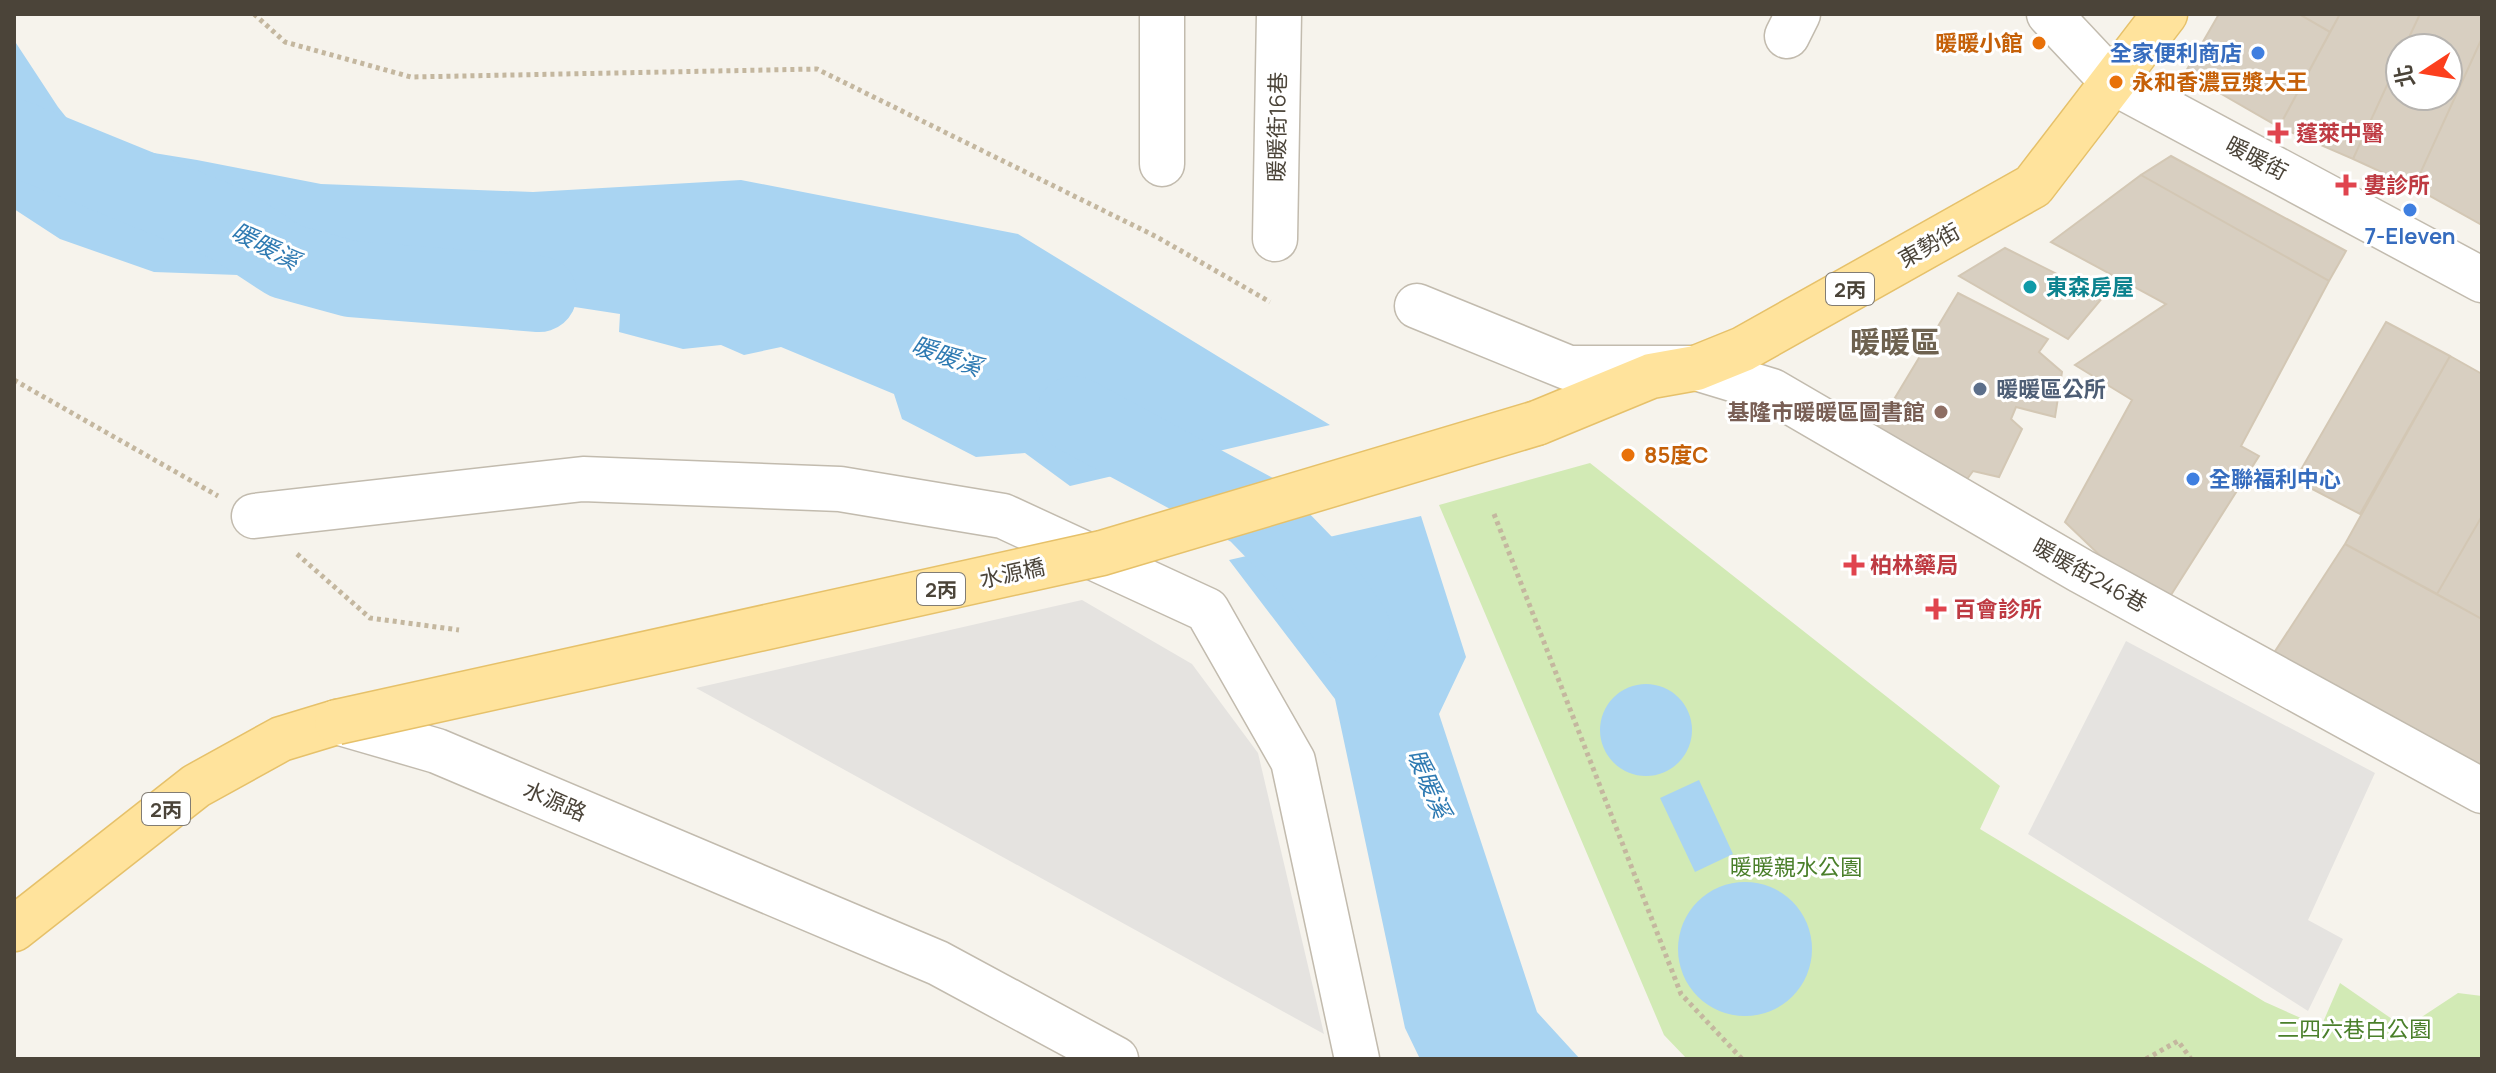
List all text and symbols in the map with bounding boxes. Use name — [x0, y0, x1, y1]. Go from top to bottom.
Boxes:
place label: 暖暖小館 — [1935, 28, 2023, 58]
north arrow — [2384, 32, 2464, 112]
marker: 暖暖小館 — [2030, 34, 2048, 52]
place label: 全家便利商店 — [2110, 38, 2242, 68]
marker: 全家便利商店 — [2249, 44, 2267, 62]
text: 北 — [2387, 62, 2421, 90]
place label: 永和香濃豆漿大王 — [2132, 67, 2308, 97]
street label: 暖暖街16巷 — [1261, 72, 1293, 182]
marker: 永和香濃豆漿大王 — [2107, 73, 2125, 91]
place label: 蓬萊中醫 — [2296, 118, 2384, 148]
marker: 蓬萊中醫 — [2267, 122, 2289, 144]
street label: 暖暖街 — [2221, 129, 2293, 187]
place label: 婁診所 — [2364, 170, 2430, 200]
marker: 婁診所 — [2335, 174, 2357, 196]
marker: 7-Eleven — [2401, 201, 2419, 219]
water label: 暖暖溪 — [226, 214, 308, 278]
street label: 東勢街 — [1893, 216, 1965, 274]
place label: 7-Eleven — [2364, 221, 2456, 251]
place label: 東森房屋 — [2046, 272, 2134, 302]
road number: 2丙 — [1826, 273, 1874, 305]
marker: 東森房屋 — [2021, 278, 2039, 296]
district label: 暖暖區 — [1850, 321, 1940, 362]
water label: 暖暖溪 — [908, 327, 989, 384]
place label: 暖暖區公所 — [1996, 374, 2106, 404]
marker: 暖暖區公所 — [1971, 380, 1989, 398]
place label: 基隆市暖暖區圖書館 — [1727, 397, 1925, 427]
marker: 基隆市暖暖區圖書館 — [1932, 403, 1950, 421]
place label: 85度C — [1644, 440, 1709, 470]
marker: 85度C — [1619, 446, 1637, 464]
place label: 全聯福利中心 — [2209, 464, 2341, 494]
marker: 全聯福利中心 — [2184, 470, 2202, 488]
street label: 暖暖街246巷 — [2027, 531, 2153, 619]
place label: 柏林藥局 — [1870, 550, 1958, 580]
street label: 水源橋 — [977, 551, 1047, 595]
marker: 柏林藥局 — [1845, 556, 1863, 574]
road number: 2丙 — [917, 573, 965, 605]
place label: 百會診所 — [1954, 594, 2042, 624]
marker: 百會診所 — [1925, 598, 1947, 620]
water label: 暖暖溪 — [1401, 743, 1460, 825]
street label: 水源路 — [519, 774, 591, 828]
road number: 2丙 — [142, 793, 190, 825]
park label: 暖暖親水公園 — [1730, 852, 1862, 882]
park label: 二四六巷白公園 — [2277, 1014, 2431, 1044]

